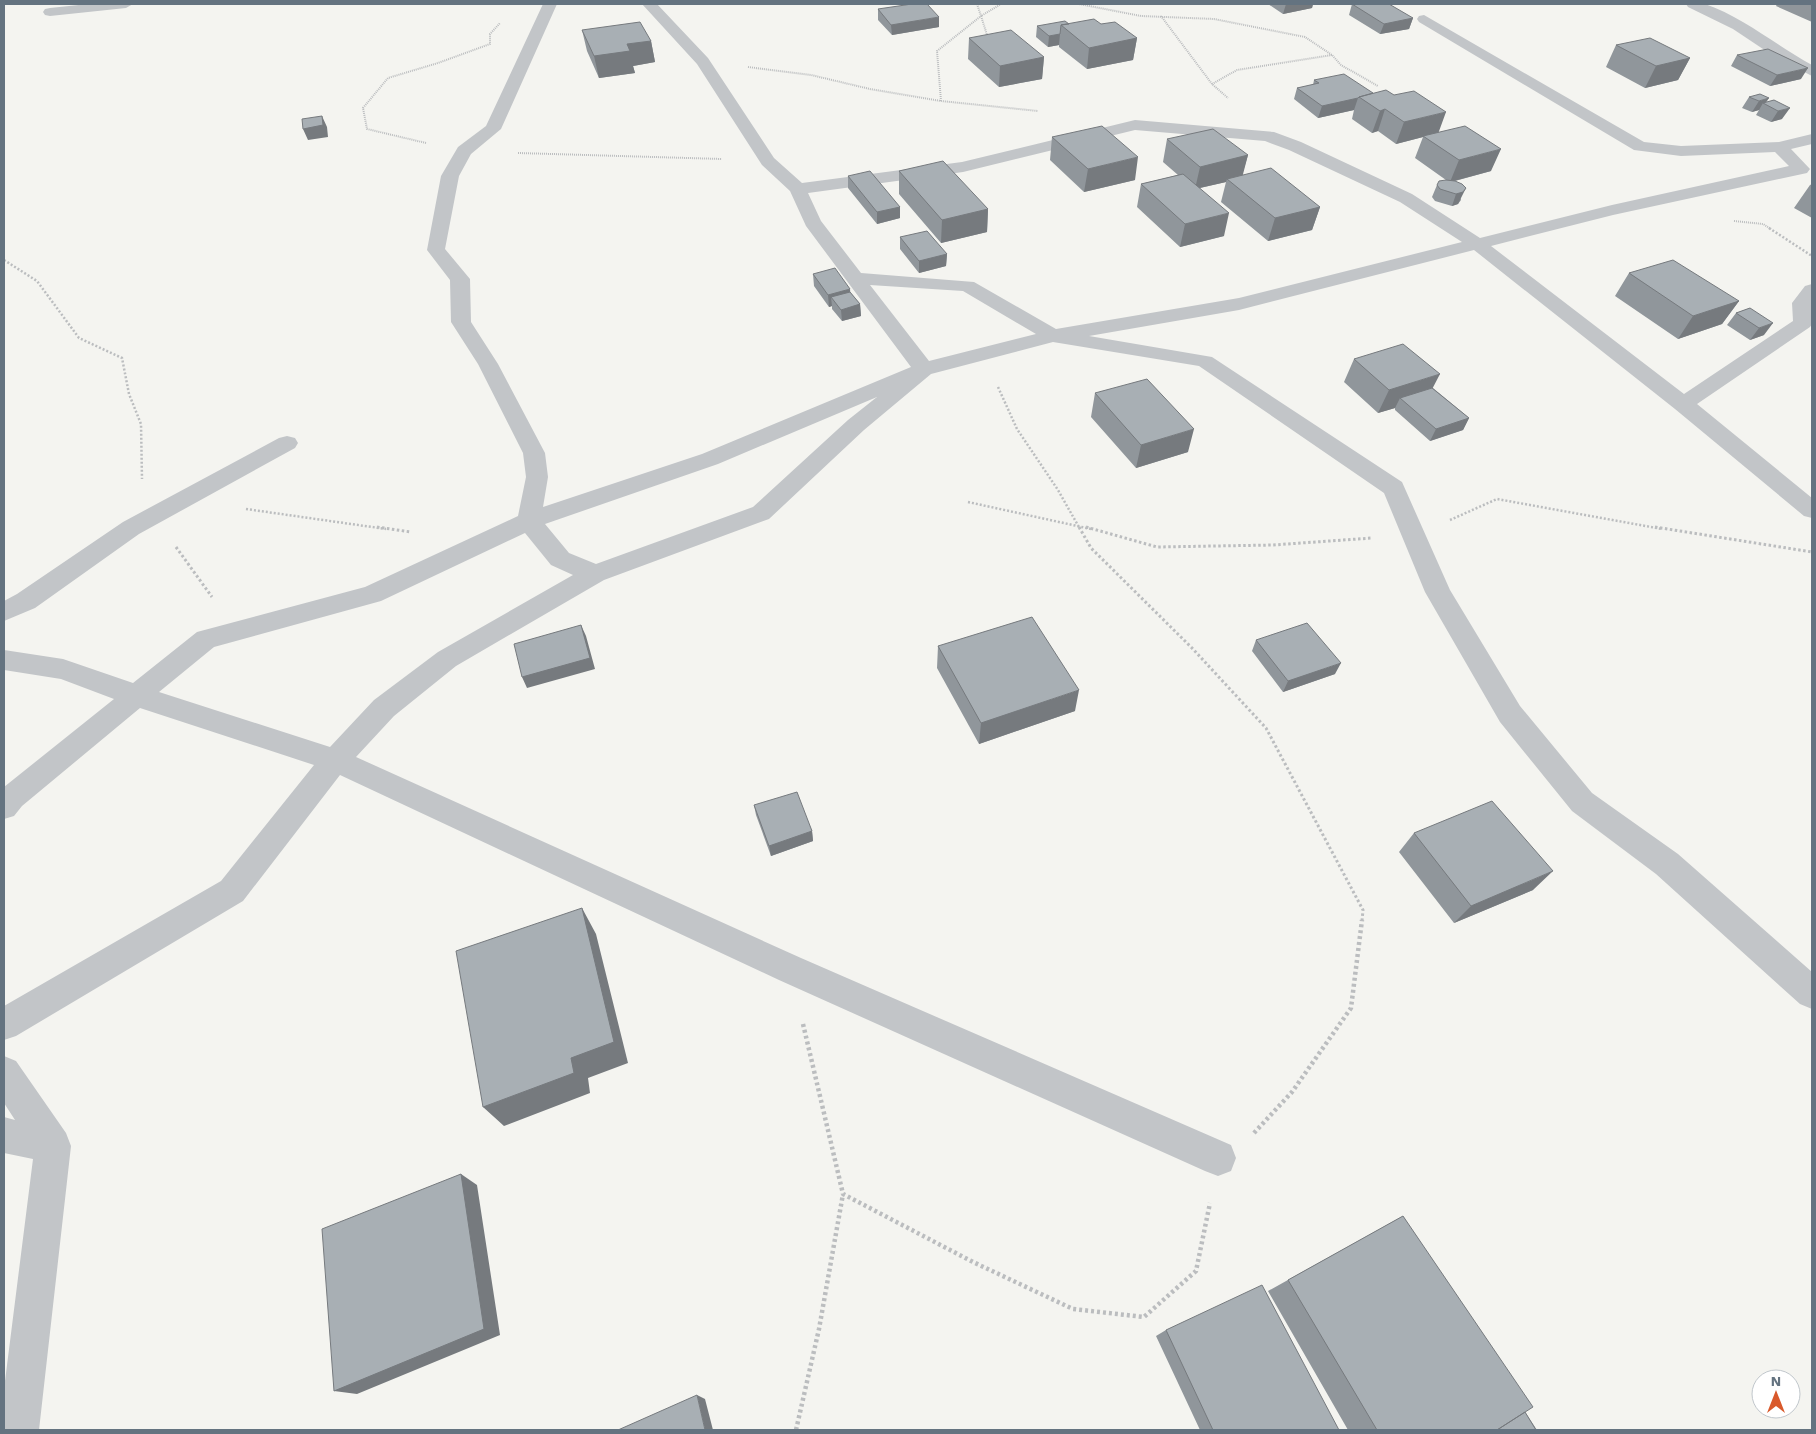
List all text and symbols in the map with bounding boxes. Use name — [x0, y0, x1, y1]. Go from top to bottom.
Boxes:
north arrow — [1751, 1369, 1801, 1419]
text: N — [1771, 1373, 1781, 1389]

